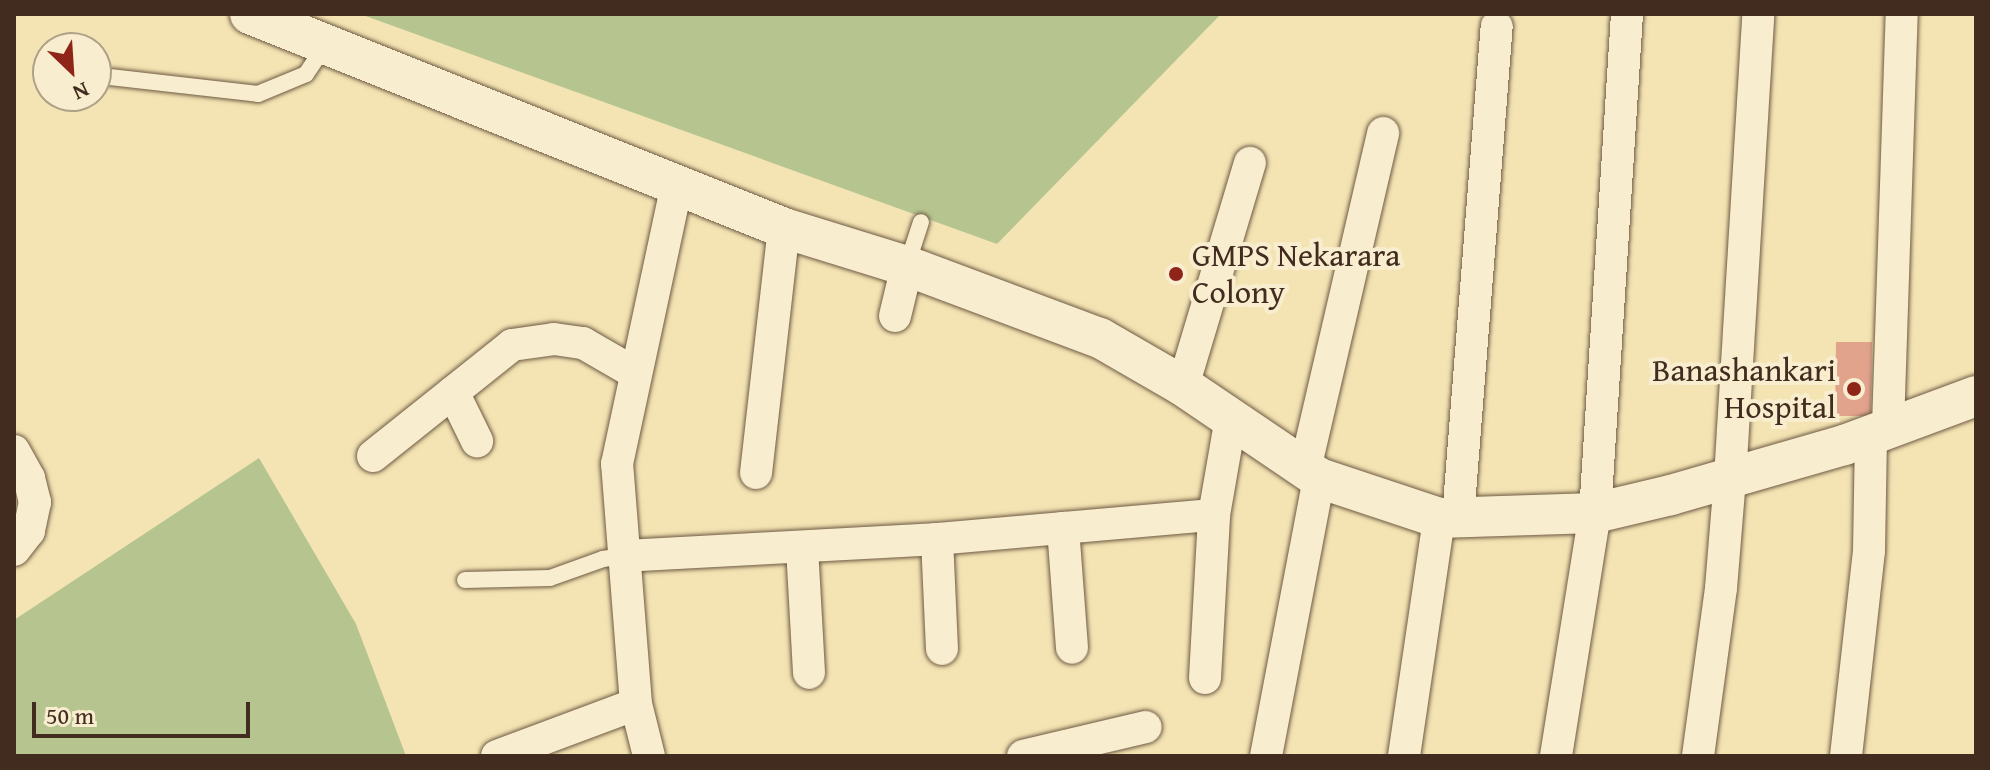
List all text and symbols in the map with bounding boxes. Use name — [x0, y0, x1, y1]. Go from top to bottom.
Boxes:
north arrow — [32, 32, 112, 112]
text: N — [68, 74, 95, 110]
place label: GMPS Nekarara Colony — [1192, 237, 1400, 312]
marker: GMPS Nekarara Colony — [1167, 265, 1185, 283]
place label: Banashankari Hospital — [1652, 352, 1836, 427]
marker: Banashankari Hospital — [1843, 378, 1865, 400]
scale bar — [36, 686, 254, 736]
text: 50 m — [46, 698, 94, 733]

